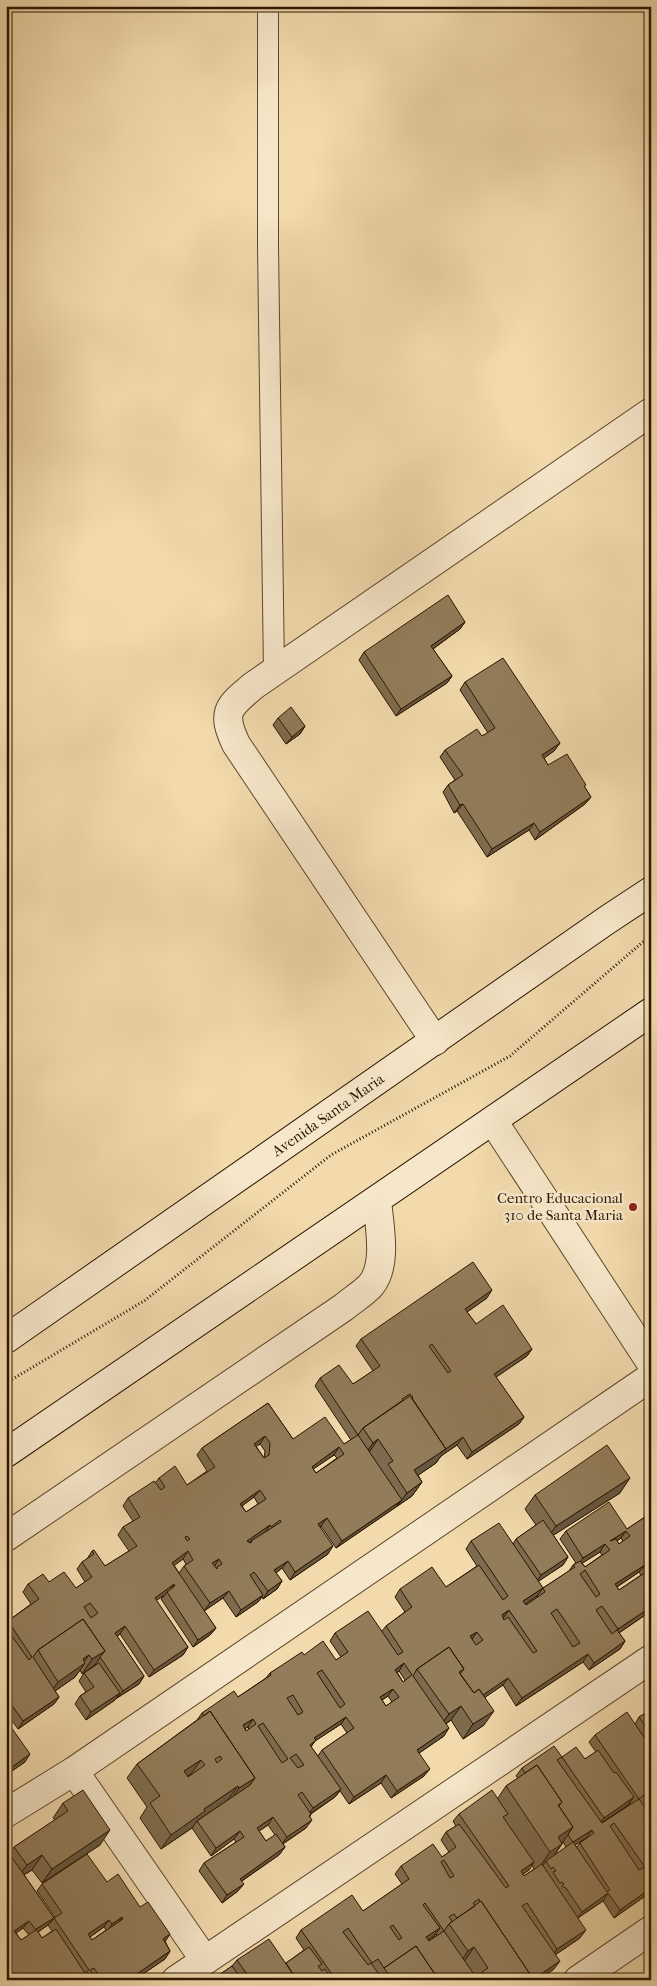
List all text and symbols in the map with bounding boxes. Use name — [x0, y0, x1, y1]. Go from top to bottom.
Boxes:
street label: Avenida Santa Maria — [268, 1069, 388, 1161]
place label: Centro Educacional 310 de Santa Maria — [497, 1189, 624, 1224]
marker: Centro Educacional 310 de Santa Maria — [627, 1201, 639, 1213]

